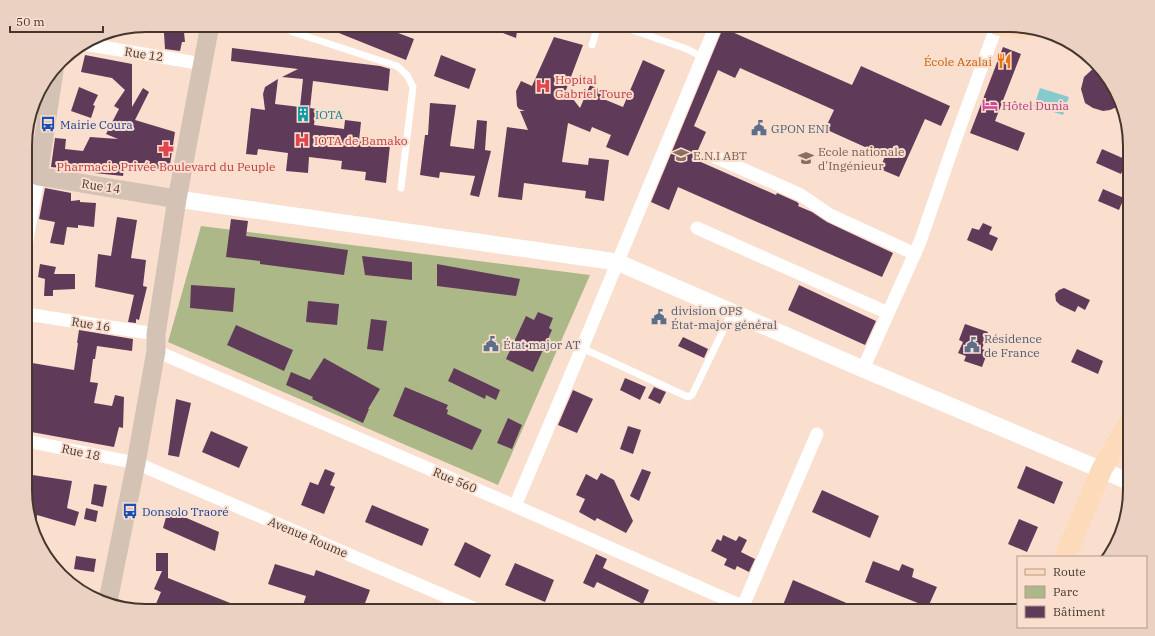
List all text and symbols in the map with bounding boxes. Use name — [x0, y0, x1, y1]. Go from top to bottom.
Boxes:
scale bar — [10, 8, 103, 34]
text: 50 m — [16, 14, 45, 29]
street label: Rue 12 — [124, 44, 164, 64]
restaurant icon: École Azalai — [995, 52, 1013, 70]
place label: École Azalai — [924, 54, 992, 69]
place label: Hopital Gabriel Toure — [555, 72, 633, 101]
hospital icon: Hopital Gabriel Toure — [534, 77, 552, 95]
hotel icon: Hôtel Dunia — [981, 96, 999, 114]
place label: Hôtel Dunia — [1002, 98, 1070, 113]
building icon: IOTA — [294, 105, 312, 123]
place label: IOTA — [315, 107, 344, 122]
bus stop icon: Mairie Coura — [39, 115, 57, 133]
place label: Mairie Coura — [60, 117, 133, 132]
public building icon: GPON ENI — [750, 119, 768, 137]
place label: GPON ENI — [771, 121, 829, 136]
hospital icon: IOTA de Bamako — [293, 131, 311, 149]
place label: IOTA de Bamako — [314, 133, 408, 148]
pharmacy icon: Pharmacie Privée Boulevard du Peuple — [157, 140, 175, 158]
place label: Ecole nationale d'Ingénieur — [818, 144, 904, 173]
school or university icon: E.N.I ABT — [672, 146, 690, 164]
place label: E.N.I ABT — [693, 148, 747, 163]
school or university icon: Ecole nationale d'Ingénieur — [797, 149, 815, 167]
place label: Pharmacie Privée Boulevard du Peuple — [57, 159, 275, 174]
street label: Rue 14 — [81, 176, 121, 196]
place label: division OPS État-major général — [671, 303, 777, 332]
public building icon: division OPS État-major général — [650, 308, 668, 326]
street label: Rue 16 — [71, 314, 111, 334]
place label: Résidence de France — [984, 331, 1042, 360]
public building icon: État major AT — [482, 335, 500, 353]
public building icon: Résidence de France — [963, 336, 981, 354]
place label: État major AT — [503, 337, 580, 352]
street label: Rue 18 — [60, 441, 102, 463]
street label: Rue 560 — [431, 464, 479, 496]
bus stop icon: Donsolo Traoré — [121, 502, 139, 520]
place label: Donsolo Traoré — [142, 504, 229, 519]
street label: Avenue Roume — [266, 514, 350, 560]
legend — [1017, 556, 1147, 628]
text: Route — [1053, 564, 1086, 579]
text: Parc — [1053, 584, 1078, 599]
text: Bâtiment — [1053, 604, 1105, 619]

